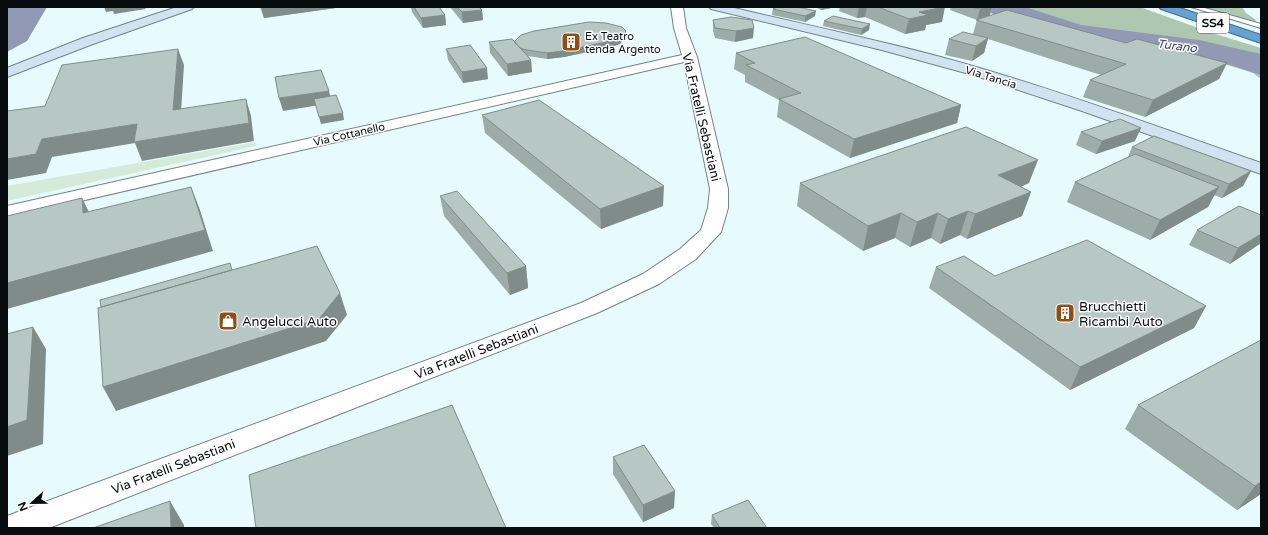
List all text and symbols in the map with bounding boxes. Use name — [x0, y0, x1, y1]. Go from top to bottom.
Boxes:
road number: SS4 — [1197, 13, 1229, 33]
place label: Ex Teatro tenda Argento — [585, 30, 661, 56]
building icon: Ex Teatro tenda Argento — [560, 31, 582, 53]
water label: Turano — [1156, 37, 1198, 55]
street label: Via Fratelli Sebastiani — [678, 51, 724, 183]
street label: Via Tancia — [964, 64, 1018, 91]
street label: Via Cottanello — [312, 120, 386, 149]
place label: Brucchietti Ricambi Auto — [1079, 299, 1163, 330]
building icon: Brucchietti Ricambi Auto — [1054, 302, 1076, 324]
shop icon: Angelucci Auto — [217, 310, 239, 332]
place label: Angelucci Auto — [242, 314, 337, 330]
street label: Via Fratelli Sebastiani — [412, 321, 541, 383]
street label: Via Fratelli Sebastiani — [109, 436, 238, 498]
north arrow — [12, 483, 52, 523]
text: N — [16, 500, 31, 513]

